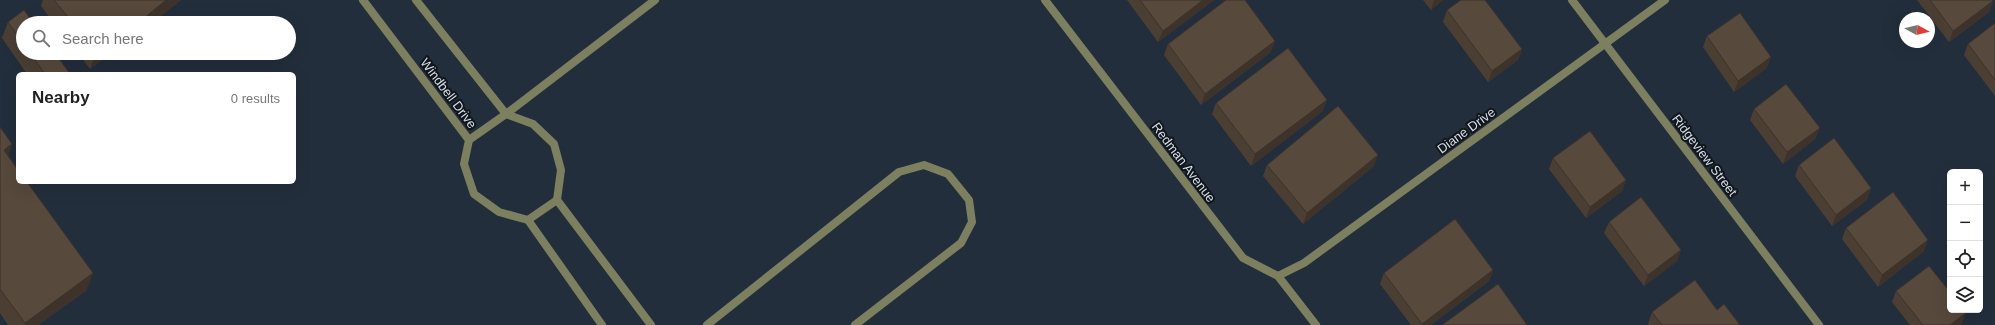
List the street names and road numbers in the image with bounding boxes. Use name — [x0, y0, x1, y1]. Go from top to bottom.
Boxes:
street label: Windbell Drive — [417, 55, 480, 131]
street label: Diane Drive — [1434, 104, 1498, 156]
street label: Ridgeview Street — [1669, 112, 1740, 199]
street label: Redman Avenue — [1149, 119, 1218, 205]

